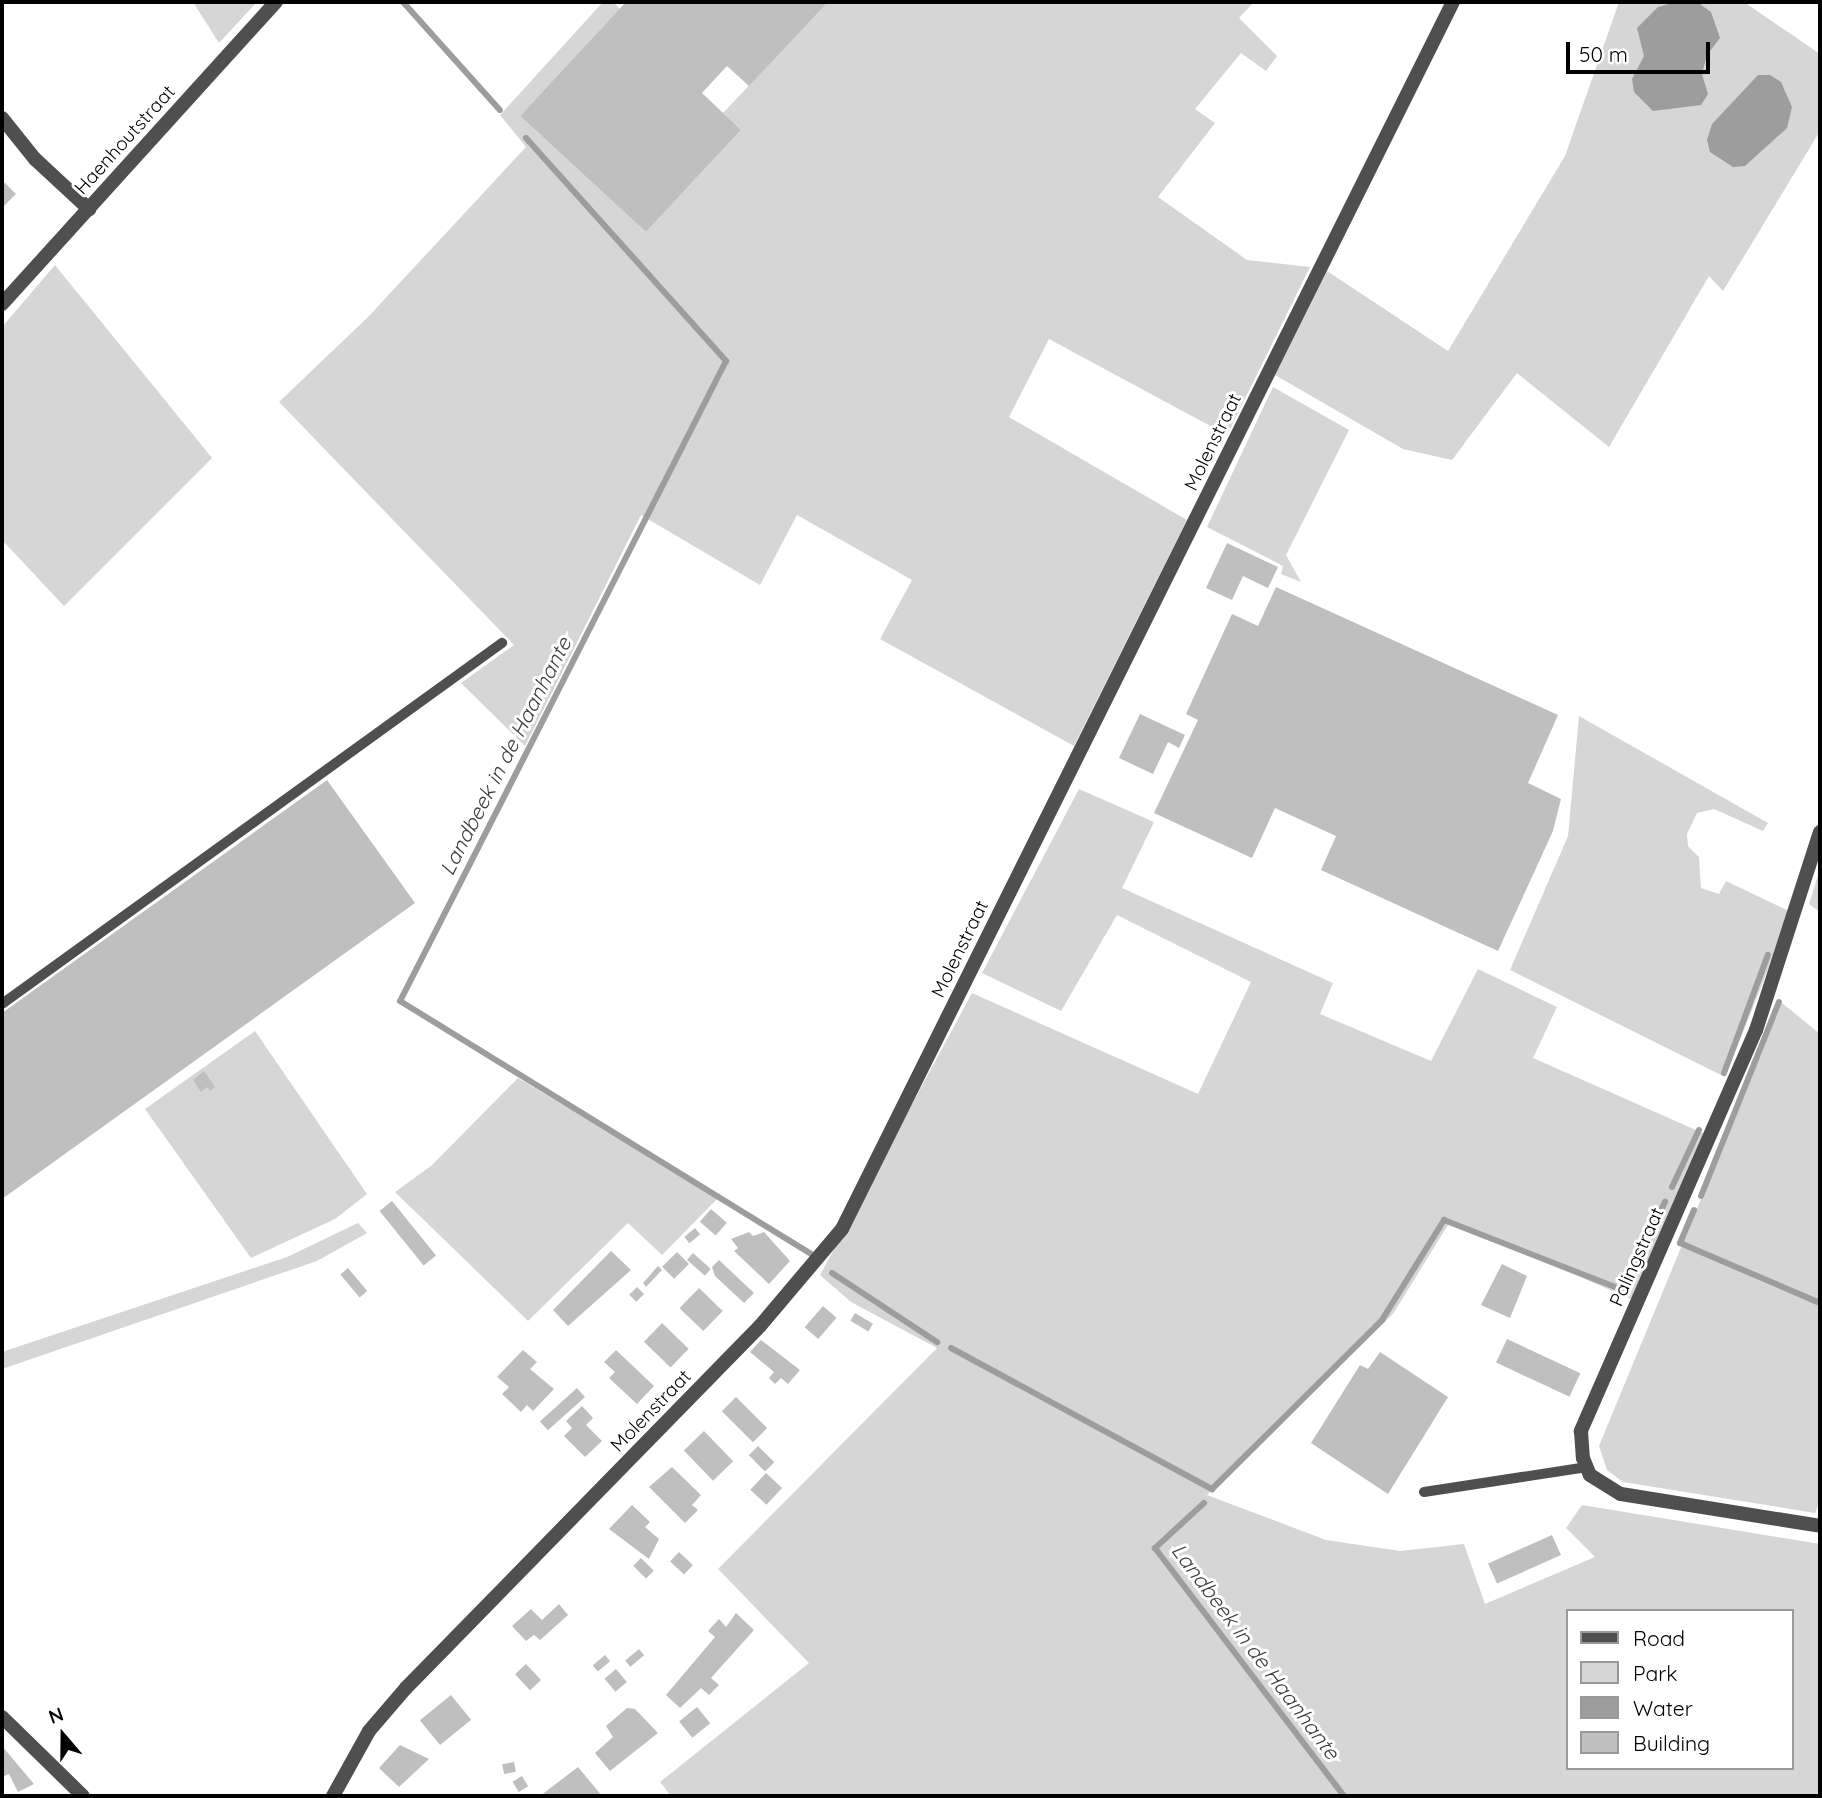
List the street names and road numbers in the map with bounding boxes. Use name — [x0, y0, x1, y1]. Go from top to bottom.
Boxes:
street label: Haenhoutstraat — [70, 81, 180, 199]
street label: Molenstraat — [1180, 390, 1246, 494]
street label: Molenstraat — [927, 897, 993, 1001]
street label: Palingstraat — [1605, 1204, 1669, 1310]
street label: Molenstraat — [606, 1365, 696, 1457]

